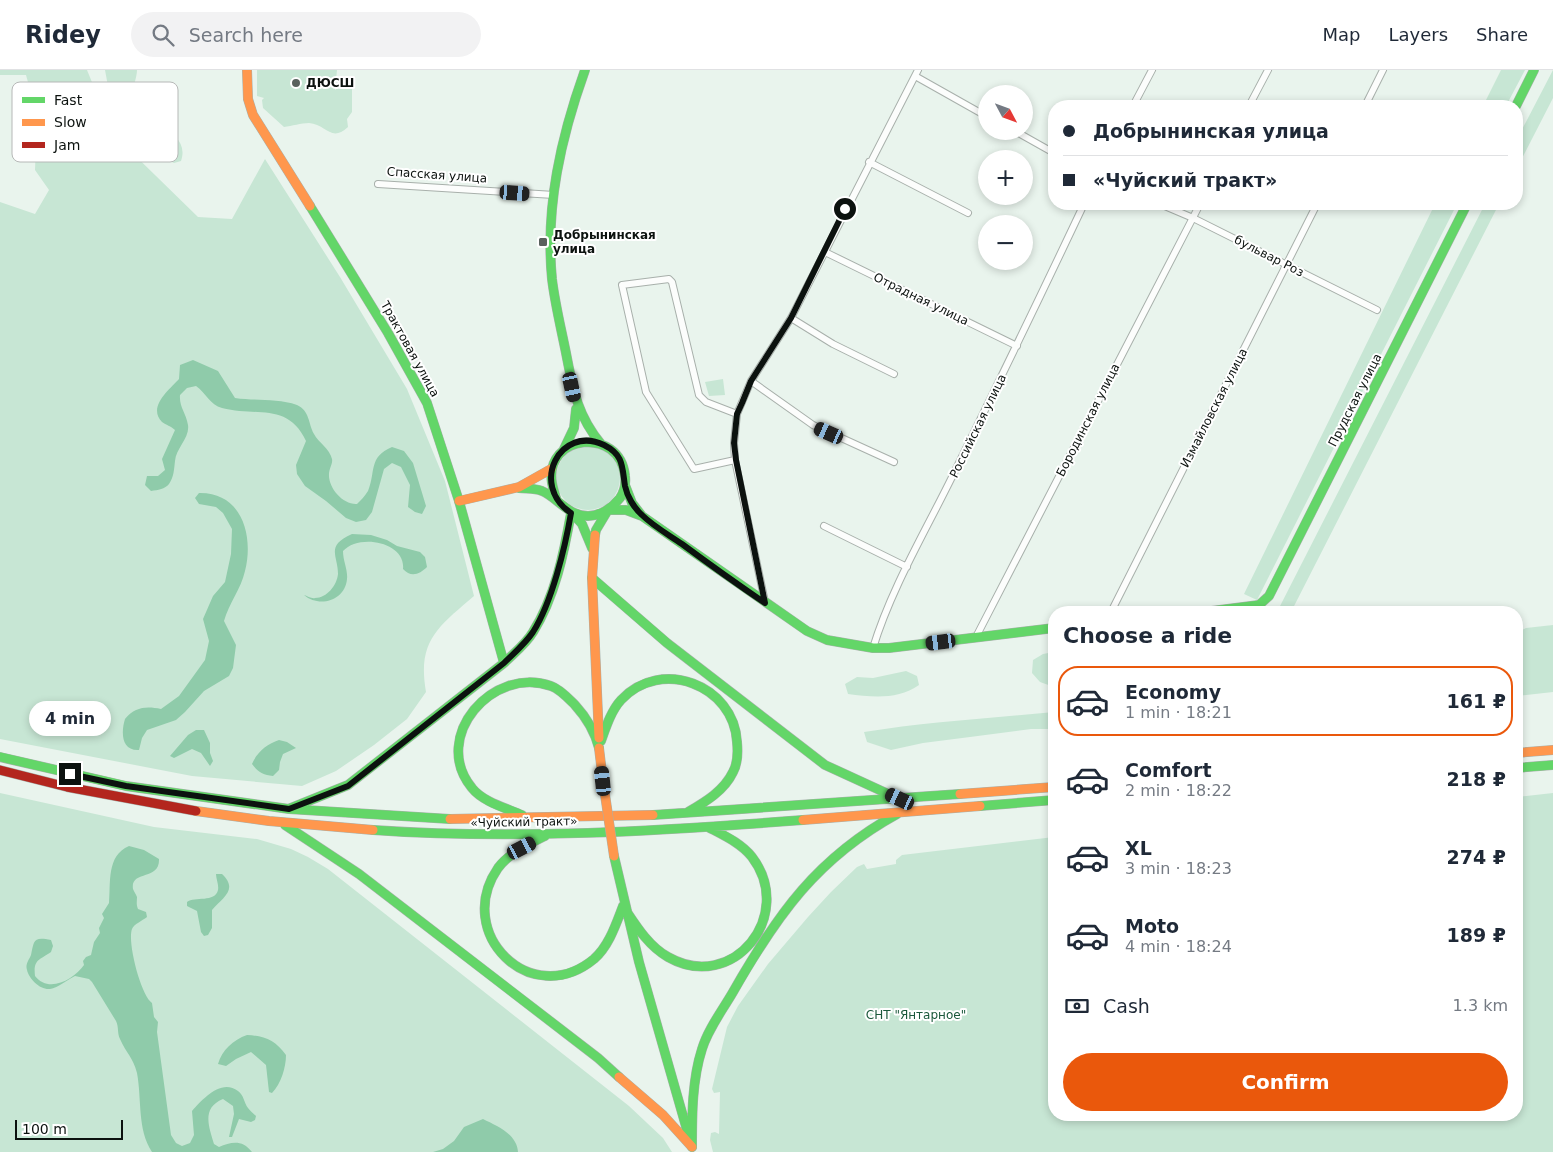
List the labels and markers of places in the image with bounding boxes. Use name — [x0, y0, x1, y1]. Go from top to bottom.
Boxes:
place label: ДЮСШ — [306, 76, 354, 90]
marker: ДЮСШ — [290, 77, 302, 89]
place label: Добрынинская улица — [553, 228, 656, 256]
marker: Добрынинская улица — [537, 236, 549, 248]

